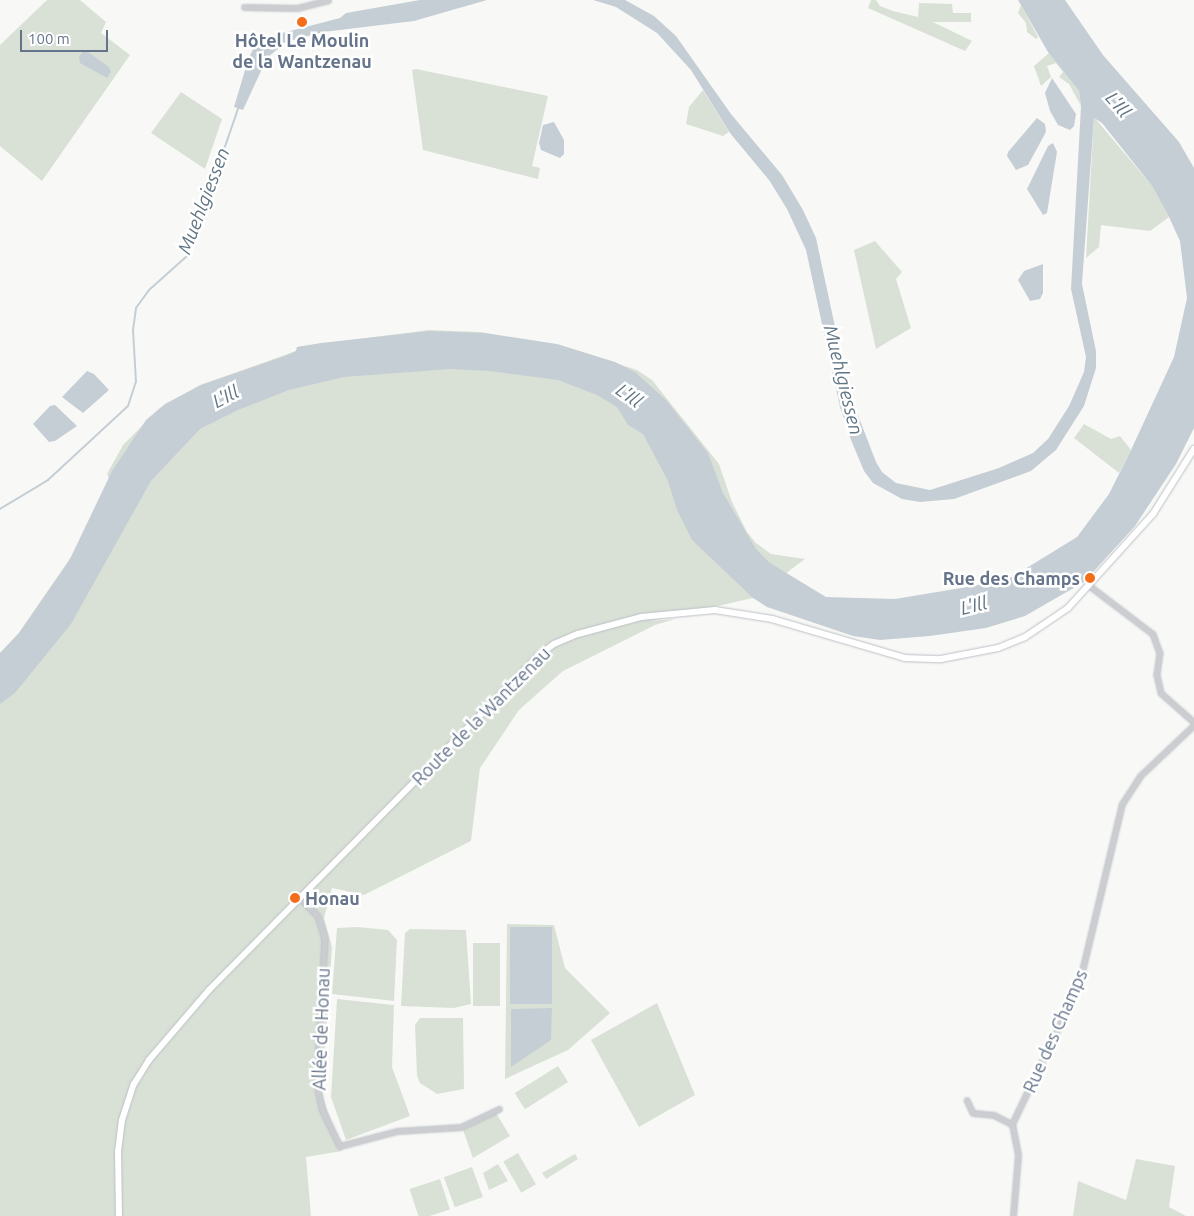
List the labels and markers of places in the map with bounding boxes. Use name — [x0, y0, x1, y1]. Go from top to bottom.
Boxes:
marker: Hôtel Le Moulin de la Wantzenau — [296, 16, 308, 28]
place label: Hôtel Le Moulin de la Wantzenau — [232, 30, 372, 72]
place label: Rue des Champs — [943, 567, 1080, 589]
marker: Rue des Champs — [1084, 572, 1096, 584]
place label: Honau — [305, 887, 360, 909]
marker: Honau — [289, 892, 301, 904]

